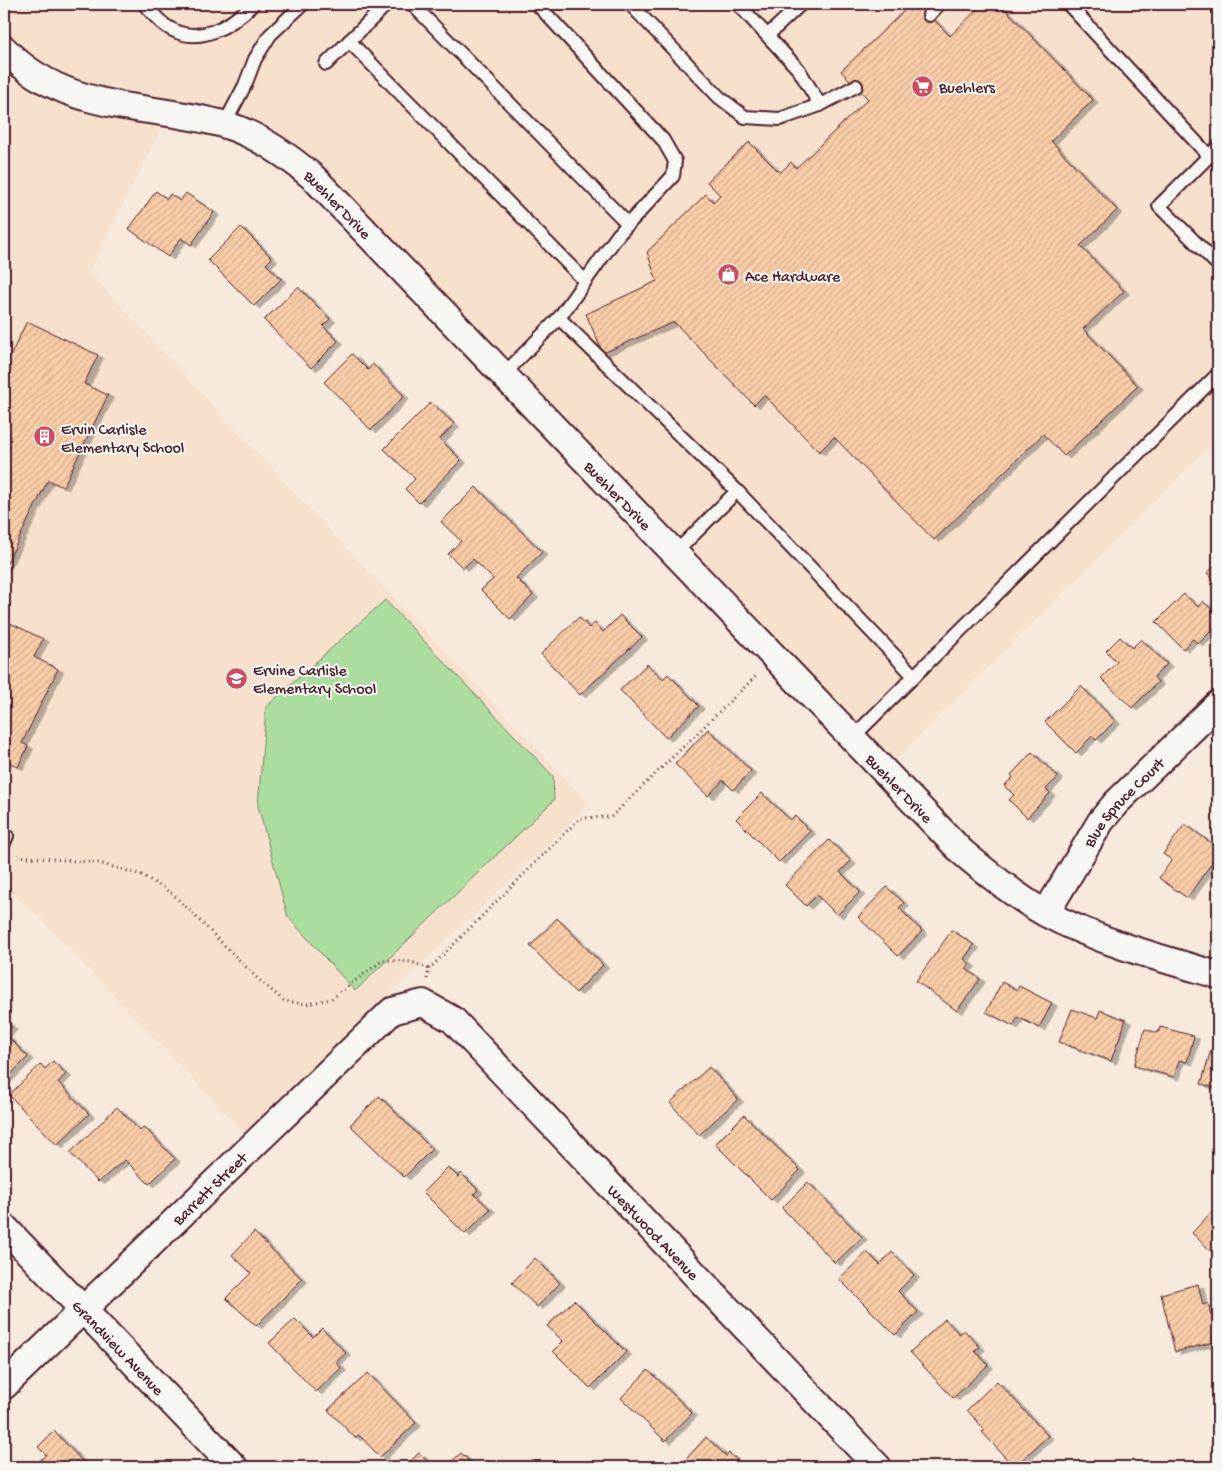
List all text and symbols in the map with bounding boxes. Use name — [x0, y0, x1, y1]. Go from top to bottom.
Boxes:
supermarket icon: Buehlers — [911, 74, 935, 98]
place label: Buehlers — [938, 80, 996, 99]
street label: Buehler Drive — [298, 167, 374, 245]
shop icon: Ace Hardware — [717, 263, 741, 287]
place label: Ace Hardware — [745, 269, 841, 288]
place label: Ervin Carlisle Elementary School — [61, 422, 184, 459]
building icon: Ervin Carlisle Elementary School — [33, 425, 57, 449]
street label: Buehler Drive — [578, 458, 654, 536]
place label: Ervine Carlisle Elementary School — [253, 663, 376, 700]
school or university icon: Ervine Carlisle Elementary School — [225, 666, 249, 690]
street label: Buehler Drive — [859, 751, 936, 829]
street label: Blue Spruce Court — [1081, 754, 1171, 853]
street label: Barrett Street — [169, 1149, 254, 1231]
street label: Westwood Avenue — [602, 1182, 702, 1286]
street label: Grandview Avenue — [66, 1298, 167, 1401]

